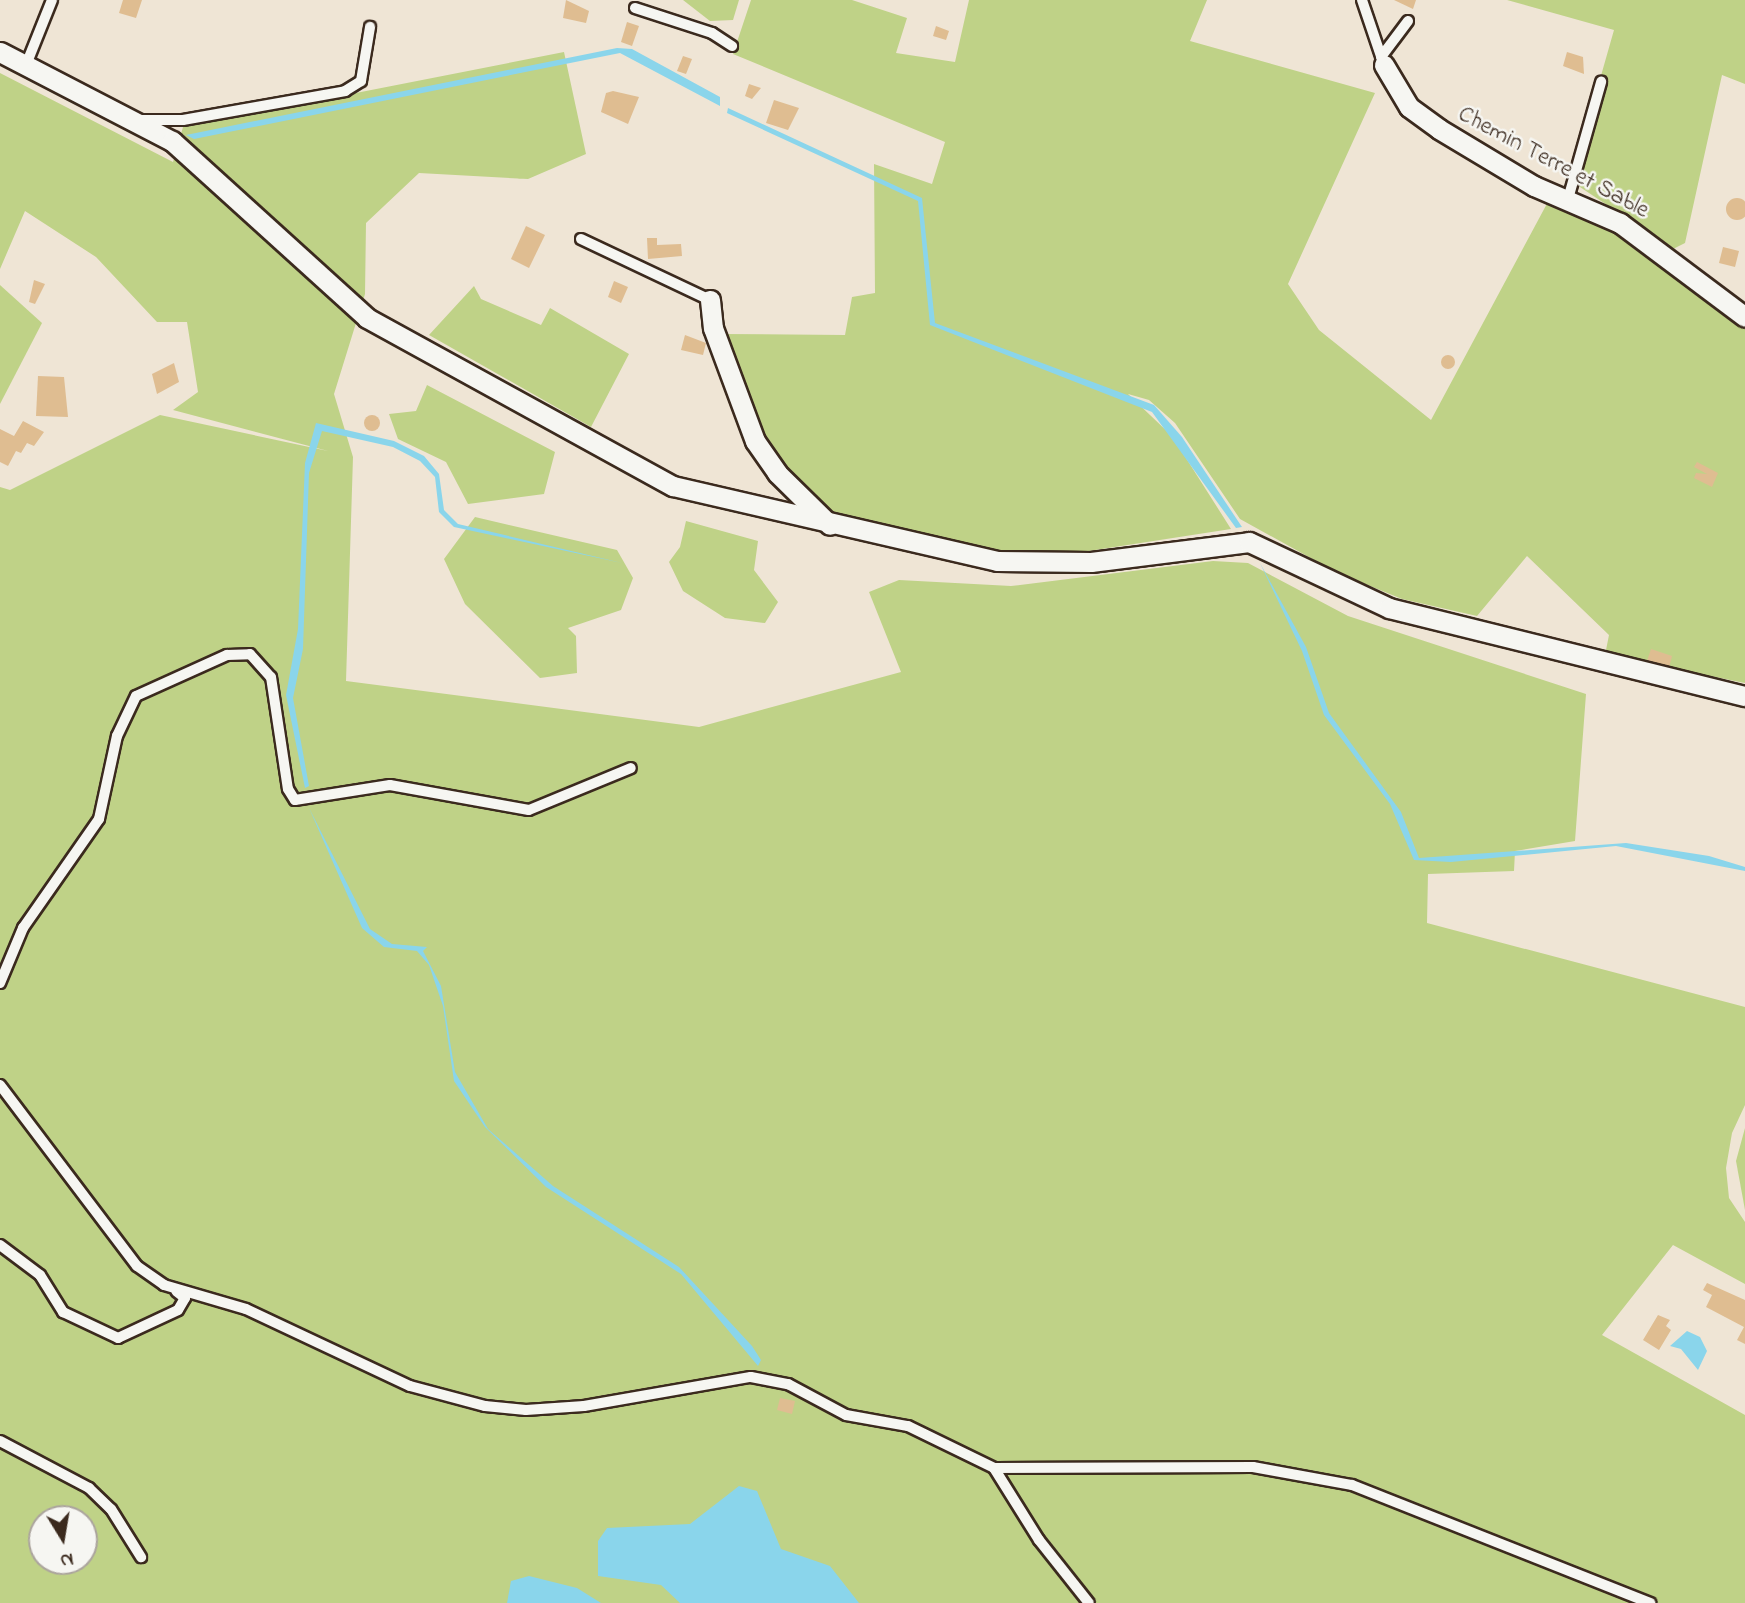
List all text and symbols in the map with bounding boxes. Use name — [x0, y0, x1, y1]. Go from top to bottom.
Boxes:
street label: Chemin Terre et Sable — [1453, 100, 1653, 226]
north arrow — [28, 1505, 98, 1575]
text: N — [58, 1545, 76, 1574]

